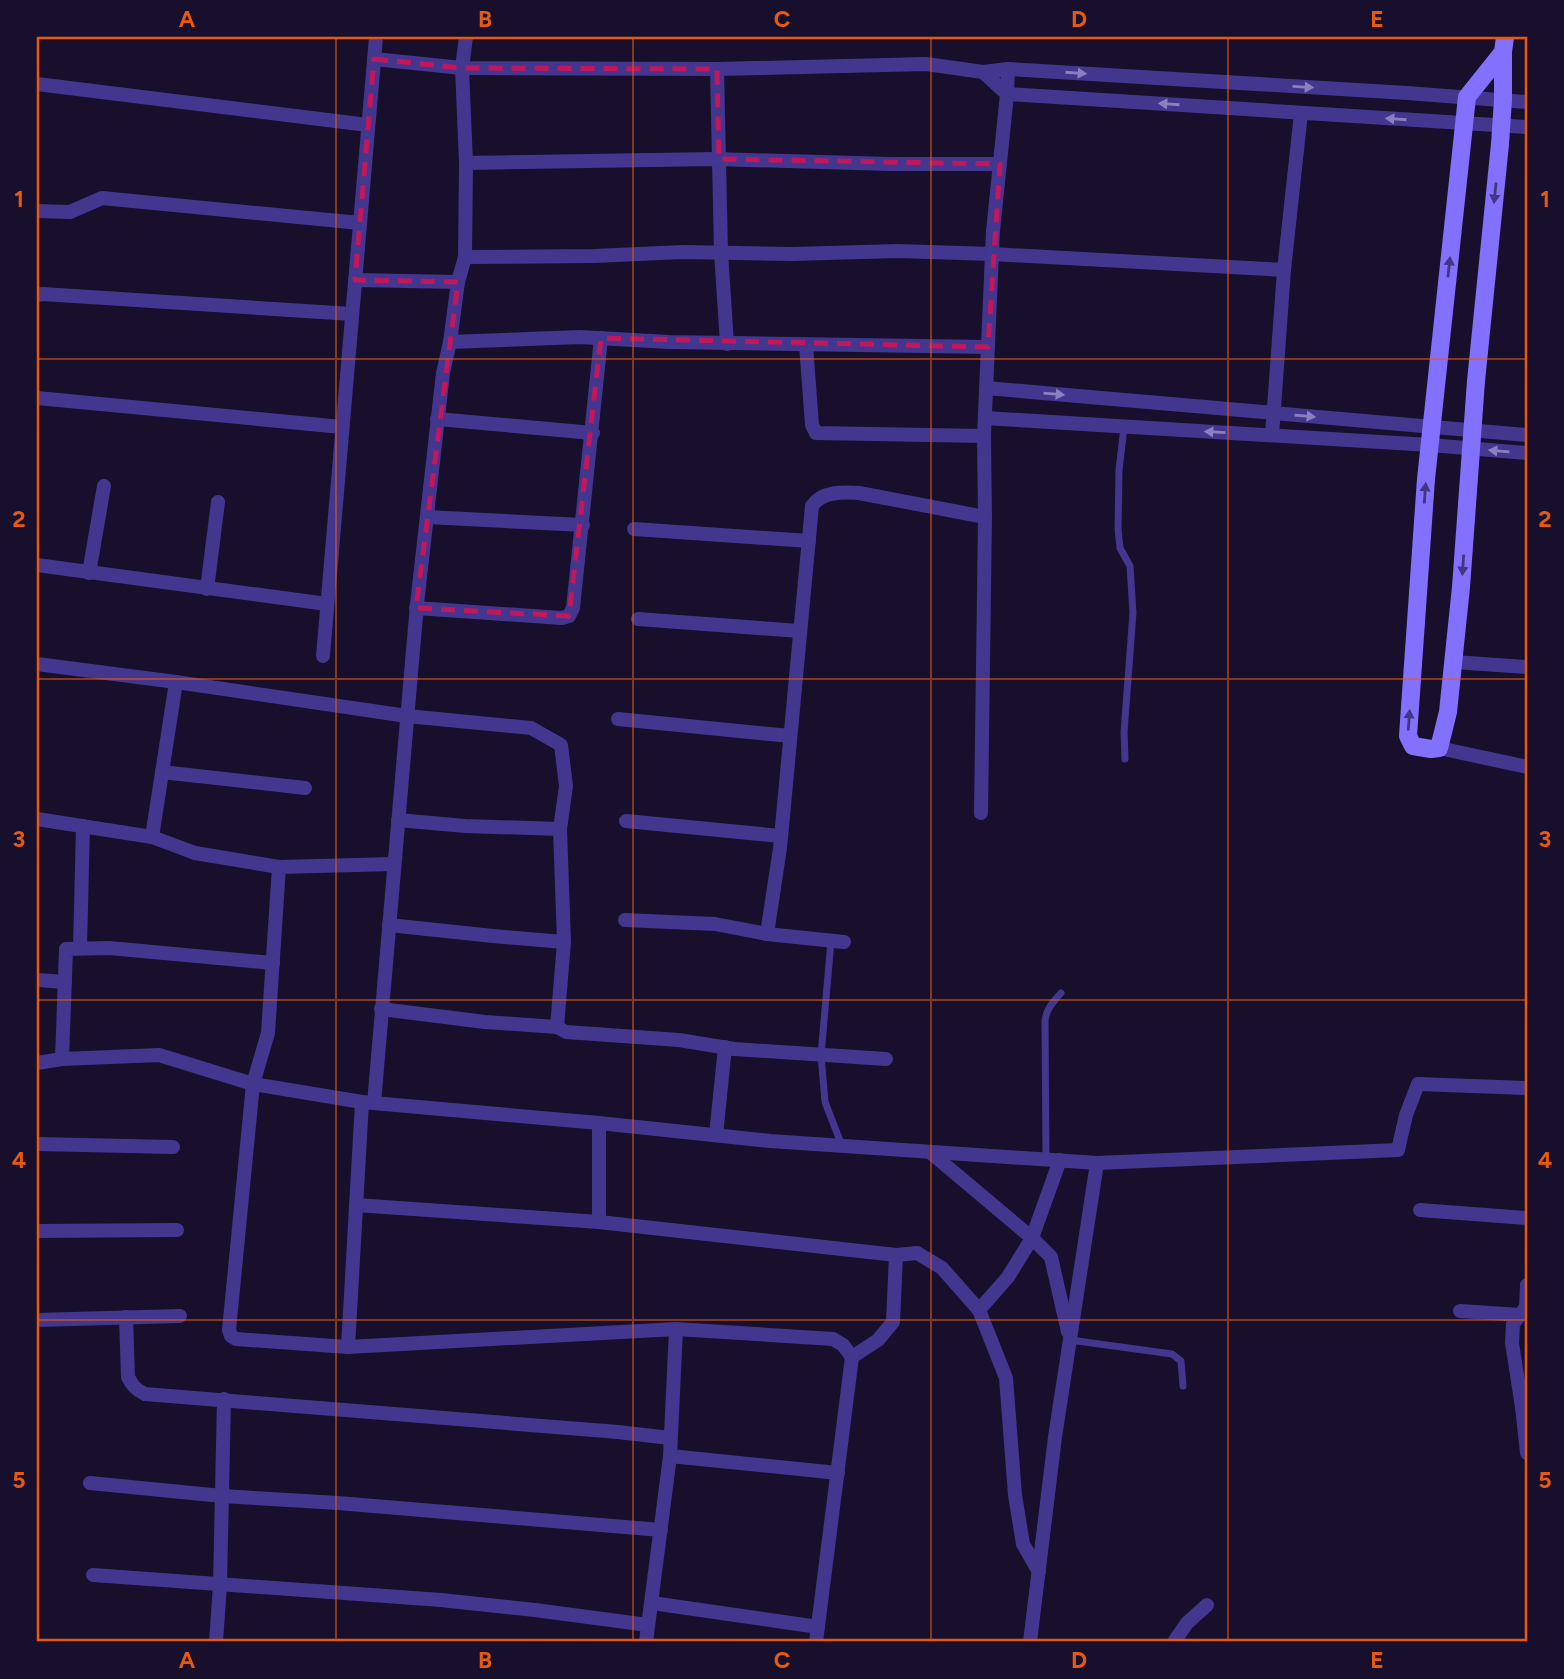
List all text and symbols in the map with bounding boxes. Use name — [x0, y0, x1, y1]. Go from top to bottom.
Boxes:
text: A — [179, 5, 196, 33]
text: B — [478, 5, 492, 33]
text: C — [774, 5, 791, 33]
text: D — [1071, 5, 1087, 33]
text: E — [1370, 5, 1384, 33]
one-way arrow — [1065, 68, 1087, 79]
one-way arrow — [1292, 82, 1314, 93]
one-way arrow — [1158, 98, 1180, 109]
one-way arrow — [1385, 113, 1407, 124]
one-way arrow — [1489, 183, 1500, 205]
text: 1 — [14, 185, 24, 213]
text: 1 — [1540, 185, 1550, 213]
one-way arrow — [1444, 255, 1455, 277]
one-way arrow — [1044, 389, 1066, 400]
one-way arrow — [1295, 411, 1317, 422]
one-way arrow — [1204, 426, 1226, 437]
one-way arrow — [1488, 445, 1510, 456]
one-way arrow — [1420, 482, 1431, 504]
text: 2 — [12, 505, 26, 533]
text: 2 — [1538, 505, 1552, 533]
one-way arrow — [1457, 554, 1468, 576]
one-way arrow — [1404, 708, 1415, 730]
text: 3 — [13, 825, 25, 853]
text: 3 — [1539, 825, 1551, 853]
text: 4 — [12, 1146, 26, 1174]
text: 4 — [1538, 1146, 1552, 1174]
text: 5 — [12, 1466, 26, 1494]
text: 5 — [1538, 1466, 1552, 1494]
text: A — [179, 1646, 196, 1674]
text: B — [478, 1646, 492, 1674]
text: C — [774, 1646, 791, 1674]
text: D — [1071, 1646, 1087, 1674]
text: E — [1370, 1646, 1384, 1674]

